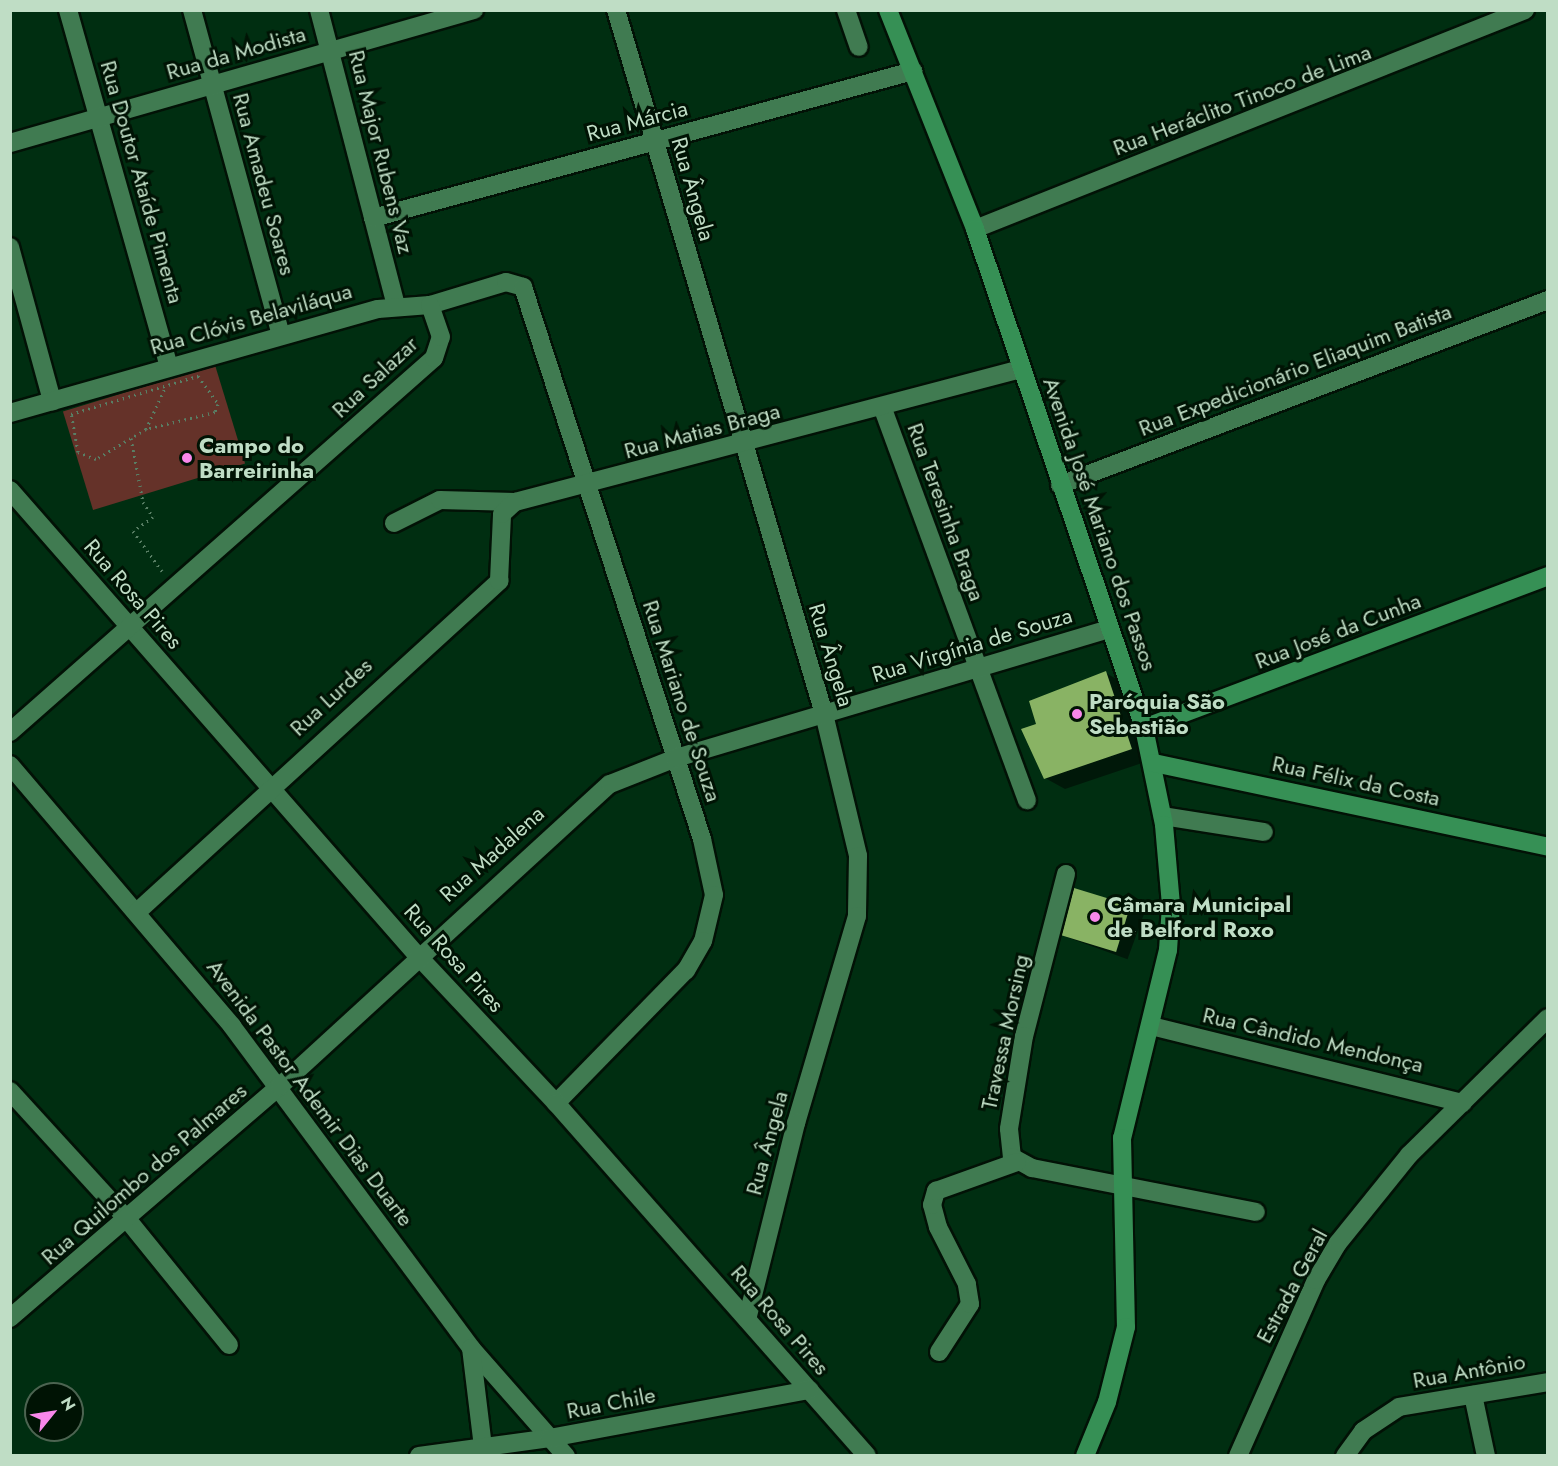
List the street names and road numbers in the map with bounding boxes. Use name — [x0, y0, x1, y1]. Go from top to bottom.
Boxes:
street label: Rua da Modista — [163, 21, 309, 85]
street label: Rua Heráclito Tinoco de Lima — [1109, 39, 1375, 161]
street label: Rua Major Rubens Vaz — [343, 47, 419, 257]
street label: Rua Doutor Ataíde Pimenta — [95, 58, 189, 306]
street label: Rua Amadeu Soares — [227, 90, 301, 278]
street label: Rua Márcia — [584, 95, 690, 147]
street label: Rua Ângela — [666, 134, 720, 244]
street label: Rua Clóvis Belaviláqua — [147, 278, 355, 360]
street label: Rua Expedicionário Eliaquim Batista — [1135, 298, 1455, 442]
street label: Rua Salazar — [327, 331, 423, 423]
street label: Avenida José Mariano dos Passos — [1037, 374, 1163, 674]
street label: Rua Matias Braga — [621, 398, 783, 464]
street label: Rua Teresinha Braga — [902, 419, 990, 605]
street label: Rua Rosa Pires — [78, 534, 188, 654]
street label: Rua José da Cunha — [1252, 587, 1424, 675]
street label: Rua Mariano de Souza — [637, 597, 727, 805]
street label: Rua Ângela — [803, 600, 859, 710]
street label: Rua Virgínia de Souza — [869, 602, 1075, 688]
street label: Rua Lurdes — [285, 652, 377, 742]
street label: Rua Félix da Costa — [1270, 750, 1442, 812]
street label: Rua Madalena — [434, 800, 550, 908]
street label: Rua Rosa Pires — [398, 898, 510, 1018]
street label: Travessa Morsing — [976, 952, 1034, 1112]
street label: Avenida Pastor Ademir Dias Duarte — [201, 955, 419, 1231]
street label: Rua Cândido Mendonça — [1200, 1002, 1426, 1078]
street label: Rua Quilombo dos Palmares — [36, 1078, 252, 1270]
street label: Rua Ângela — [740, 1088, 794, 1198]
street label: Estrada Geral — [1251, 1224, 1333, 1348]
street label: Rua Rosa Pires — [725, 1260, 835, 1380]
street label: Rua Antônio — [1411, 1348, 1527, 1394]
street label: Rua Chile — [564, 1381, 658, 1425]

